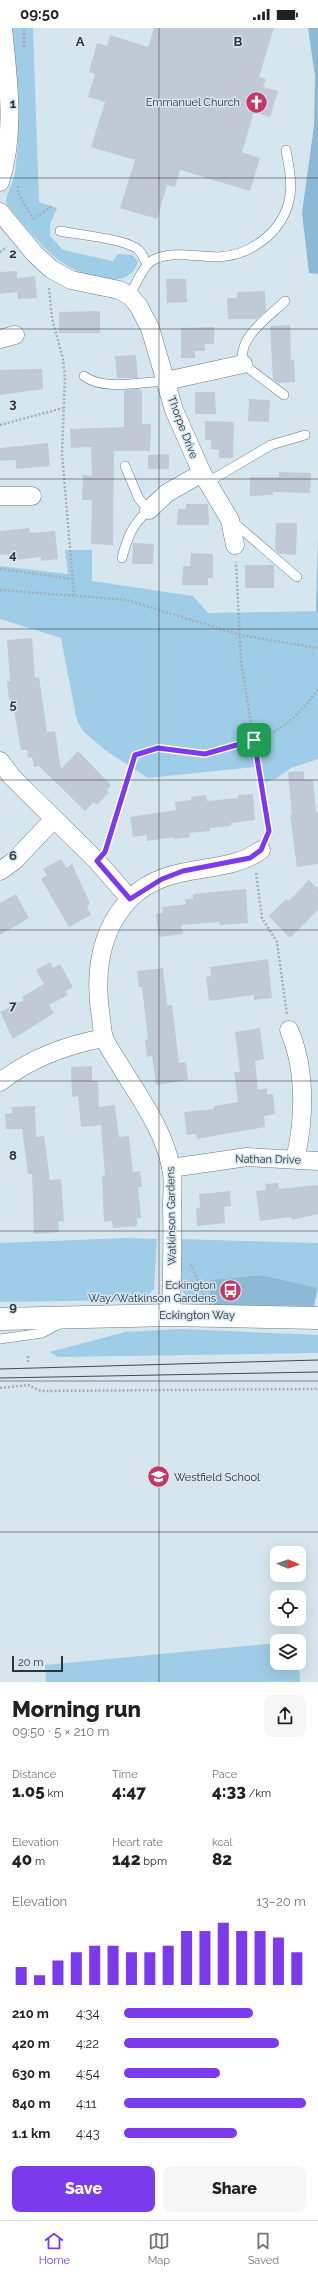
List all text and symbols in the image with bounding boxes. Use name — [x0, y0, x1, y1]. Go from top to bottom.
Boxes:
text: 09:50 — [20, 5, 59, 23]
text: A — [76, 34, 85, 49]
text: B — [234, 34, 243, 49]
church icon: Emmanuel Church — [243, 89, 269, 115]
text: 1 — [10, 96, 17, 111]
place label: Emmanuel Church — [146, 96, 240, 109]
text: 2 — [9, 246, 17, 261]
street label: Thorpe Drive — [165, 394, 201, 461]
text: 3 — [9, 396, 17, 411]
text: 4 — [9, 547, 17, 562]
text: 5 — [9, 697, 17, 712]
pin — [237, 723, 271, 757]
icon: arrive — [243, 729, 265, 751]
text: 6 — [9, 848, 17, 863]
text: 7 — [9, 998, 17, 1013]
text: 8 — [9, 1148, 17, 1163]
street label: Nathan Drive — [235, 1152, 302, 1167]
street label: Watkinson Gardens — [164, 1166, 179, 1266]
bus stop icon: Eckington Way/Watkinson Gardens — [218, 1278, 244, 1304]
place label: Eckington Way/Watkinson Gardens — [88, 1279, 216, 1305]
text: 9 — [9, 1299, 17, 1314]
street label: Eckington Way — [159, 1309, 235, 1322]
school or university icon: Westfield School — [146, 1464, 172, 1490]
place label: Westfield School — [174, 1471, 260, 1484]
north arrow — [270, 1546, 306, 1582]
map controls — [270, 1546, 306, 1670]
button: locate — [270, 1590, 306, 1626]
button: layers — [270, 1634, 306, 1670]
scale bar — [12, 1654, 63, 1673]
text: 20 m — [18, 1656, 43, 1669]
button: share — [264, 1695, 306, 1737]
text: Morning run — [12, 1696, 141, 1722]
text: 09:50 · 5 × 210 m — [12, 1724, 109, 1739]
text: Distance — [12, 1768, 56, 1781]
text: Time — [112, 1768, 138, 1781]
text: Pace — [212, 1768, 237, 1781]
text: 1.05 — [12, 1781, 45, 1801]
text: 4:47 — [112, 1781, 146, 1801]
text: 4:33 — [212, 1781, 246, 1801]
text: km — [45, 1787, 64, 1800]
text: /km — [246, 1787, 271, 1800]
text: Elevation — [12, 1836, 59, 1849]
text: Heart rate — [112, 1836, 163, 1849]
text: kcal — [212, 1836, 233, 1849]
text: 40 — [12, 1849, 32, 1869]
text: 142 — [112, 1849, 141, 1869]
text: 82 — [212, 1849, 232, 1869]
text: m — [32, 1855, 45, 1868]
text: bpm — [141, 1855, 167, 1868]
text: Elevation — [12, 1894, 67, 1909]
text: 13–20 m — [256, 1894, 306, 1909]
text: 210 m — [12, 2006, 49, 2021]
text: 4:34 — [76, 2006, 100, 2021]
text: 420 m — [12, 2036, 50, 2051]
text: 4:22 — [76, 2036, 99, 2051]
text: 630 m — [12, 2066, 50, 2081]
text: 4:54 — [76, 2066, 100, 2081]
text: 840 m — [12, 2096, 50, 2111]
text: 4:11 — [76, 2096, 97, 2111]
text: 1.1 km — [12, 2126, 50, 2141]
text: 4:43 — [76, 2126, 100, 2141]
button: Save — [12, 2166, 155, 2212]
button: Share — [163, 2166, 306, 2212]
tab: Home — [39, 2230, 70, 2267]
tab: Map — [148, 2230, 170, 2267]
tab: Saved — [248, 2230, 279, 2267]

